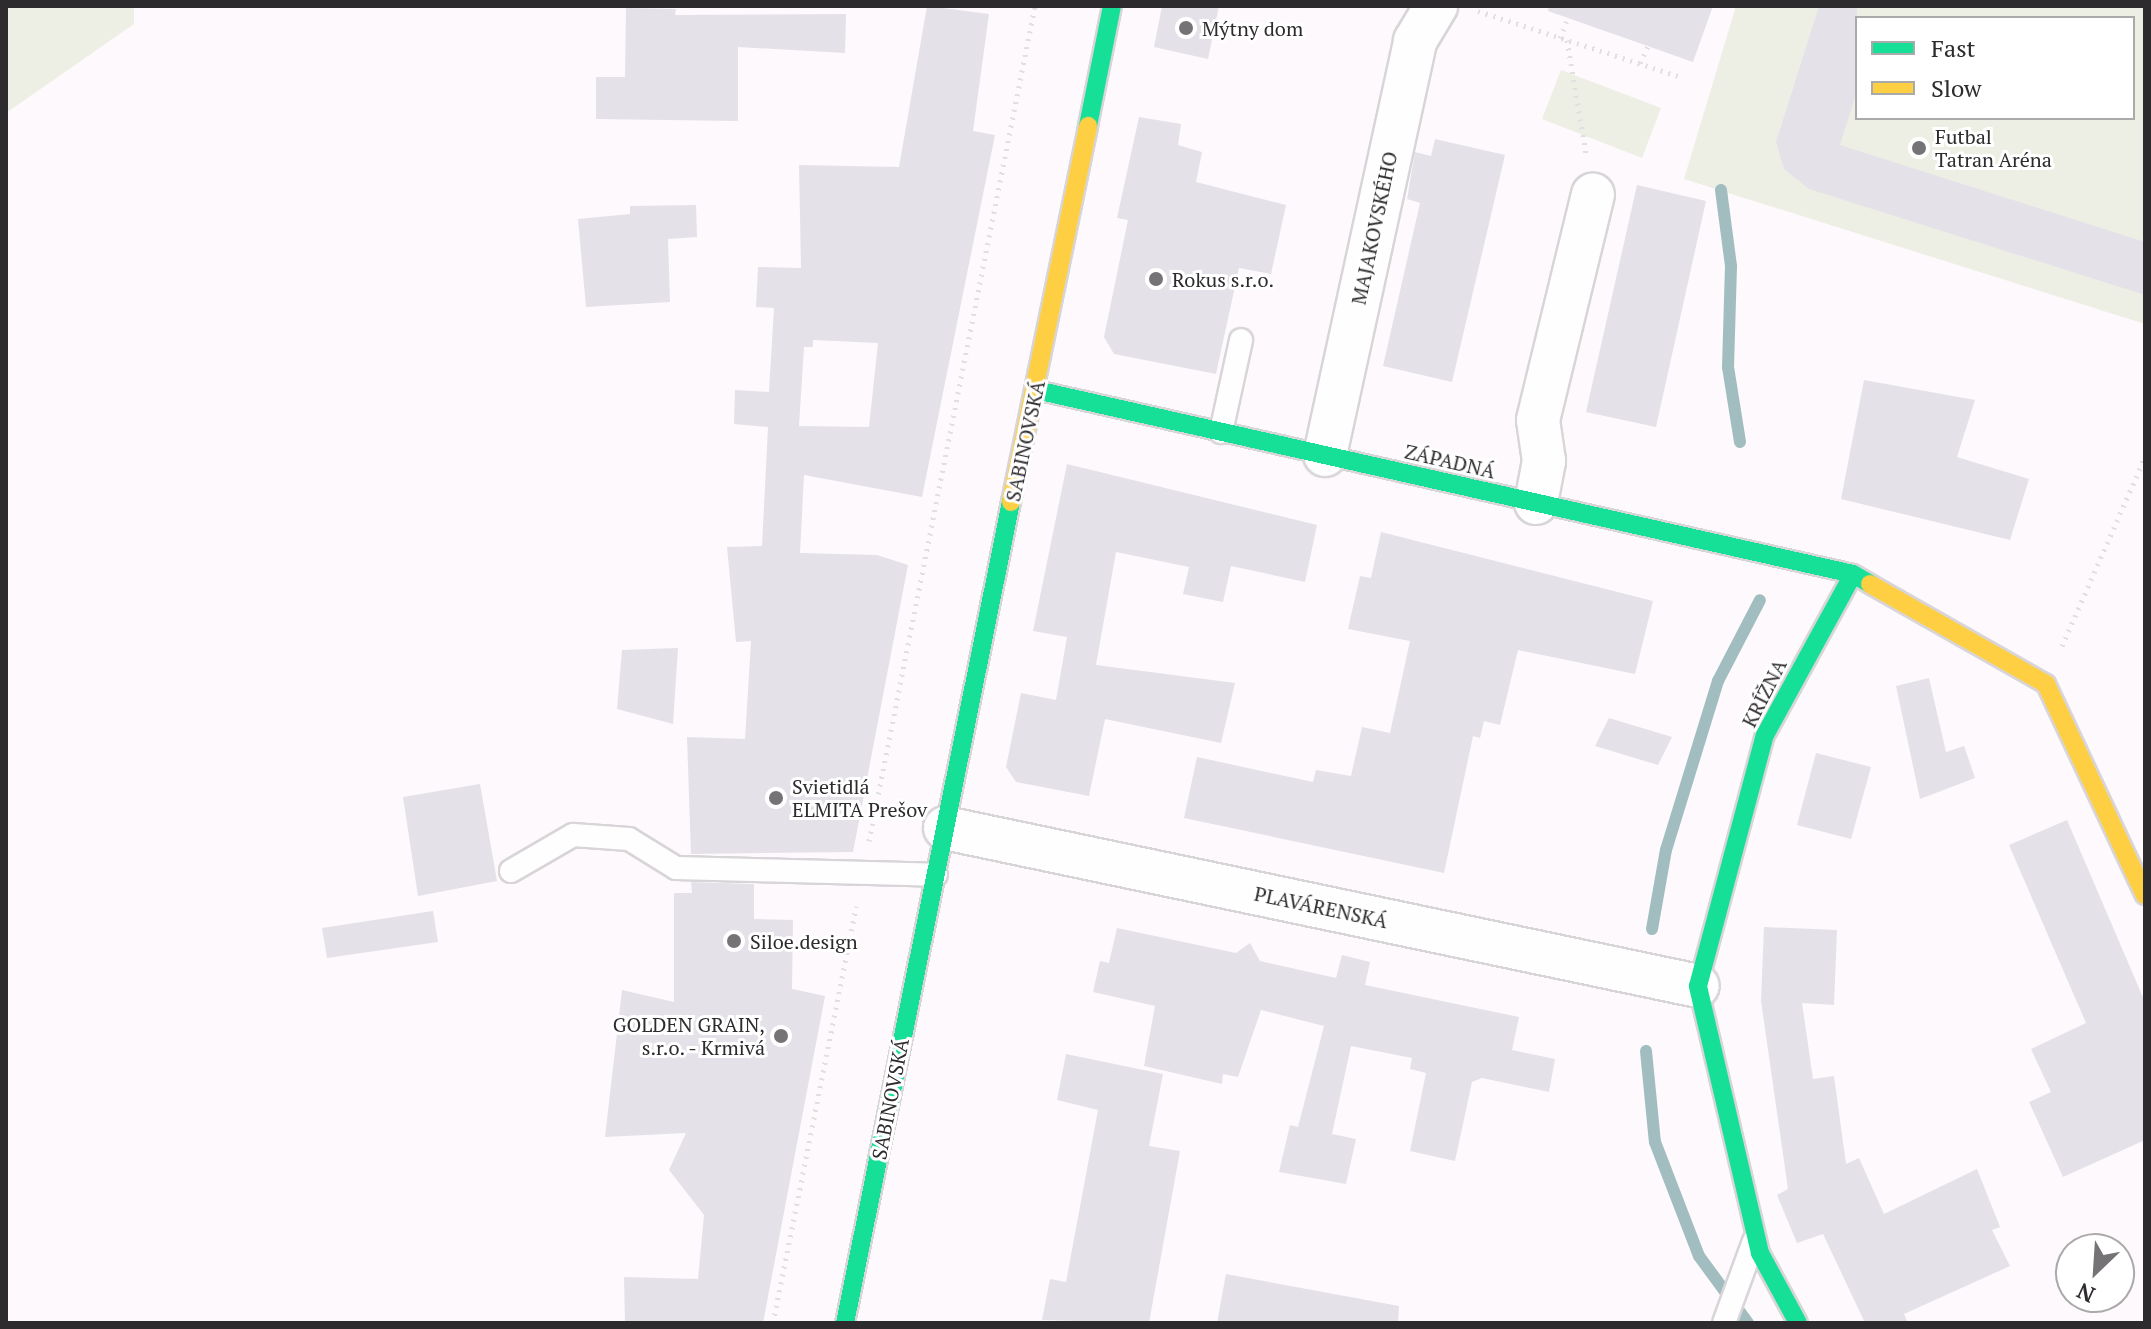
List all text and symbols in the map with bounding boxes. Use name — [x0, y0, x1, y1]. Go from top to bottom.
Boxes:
place label: Mýtny dom — [1202, 16, 1303, 40]
legend — [1855, 16, 2135, 120]
marker: Mýtny dom — [1177, 19, 1195, 37]
text: Fast — [1931, 32, 1975, 64]
text: Slow — [1931, 72, 1982, 104]
place label: Futbal Tatran Aréna — [1935, 124, 2052, 171]
marker: Futbal Tatran Aréna — [1910, 139, 1928, 157]
street label: MAJAKOVSKÉHO — [1346, 149, 1402, 307]
place label: Rokus s.r.o. — [1172, 267, 1274, 291]
marker: Rokus s.r.o. — [1147, 270, 1165, 288]
street label: SABINOVSKÁ — [1000, 378, 1050, 504]
street label: ZÁPADNÁ — [1402, 439, 1498, 483]
street label: KRÍŽNA — [1737, 655, 1791, 731]
place label: Svietidlá ELMITA Prešov — [792, 774, 927, 821]
marker: Svietidlá ELMITA Prešov — [767, 789, 785, 807]
street label: PLAVÁRENSKÁ — [1252, 881, 1390, 933]
place label: Siloe.design — [750, 929, 858, 953]
marker: Siloe.design — [725, 932, 743, 950]
place label: GOLDEN GRAIN, s.r.o. - Krmivá — [613, 1012, 765, 1059]
marker: GOLDEN GRAIN, s.r.o. - Krmivá — [772, 1027, 790, 1045]
street label: SABINOVSKÁ — [866, 1036, 914, 1162]
north arrow — [2055, 1233, 2135, 1313]
text: N — [2072, 1277, 2099, 1310]

